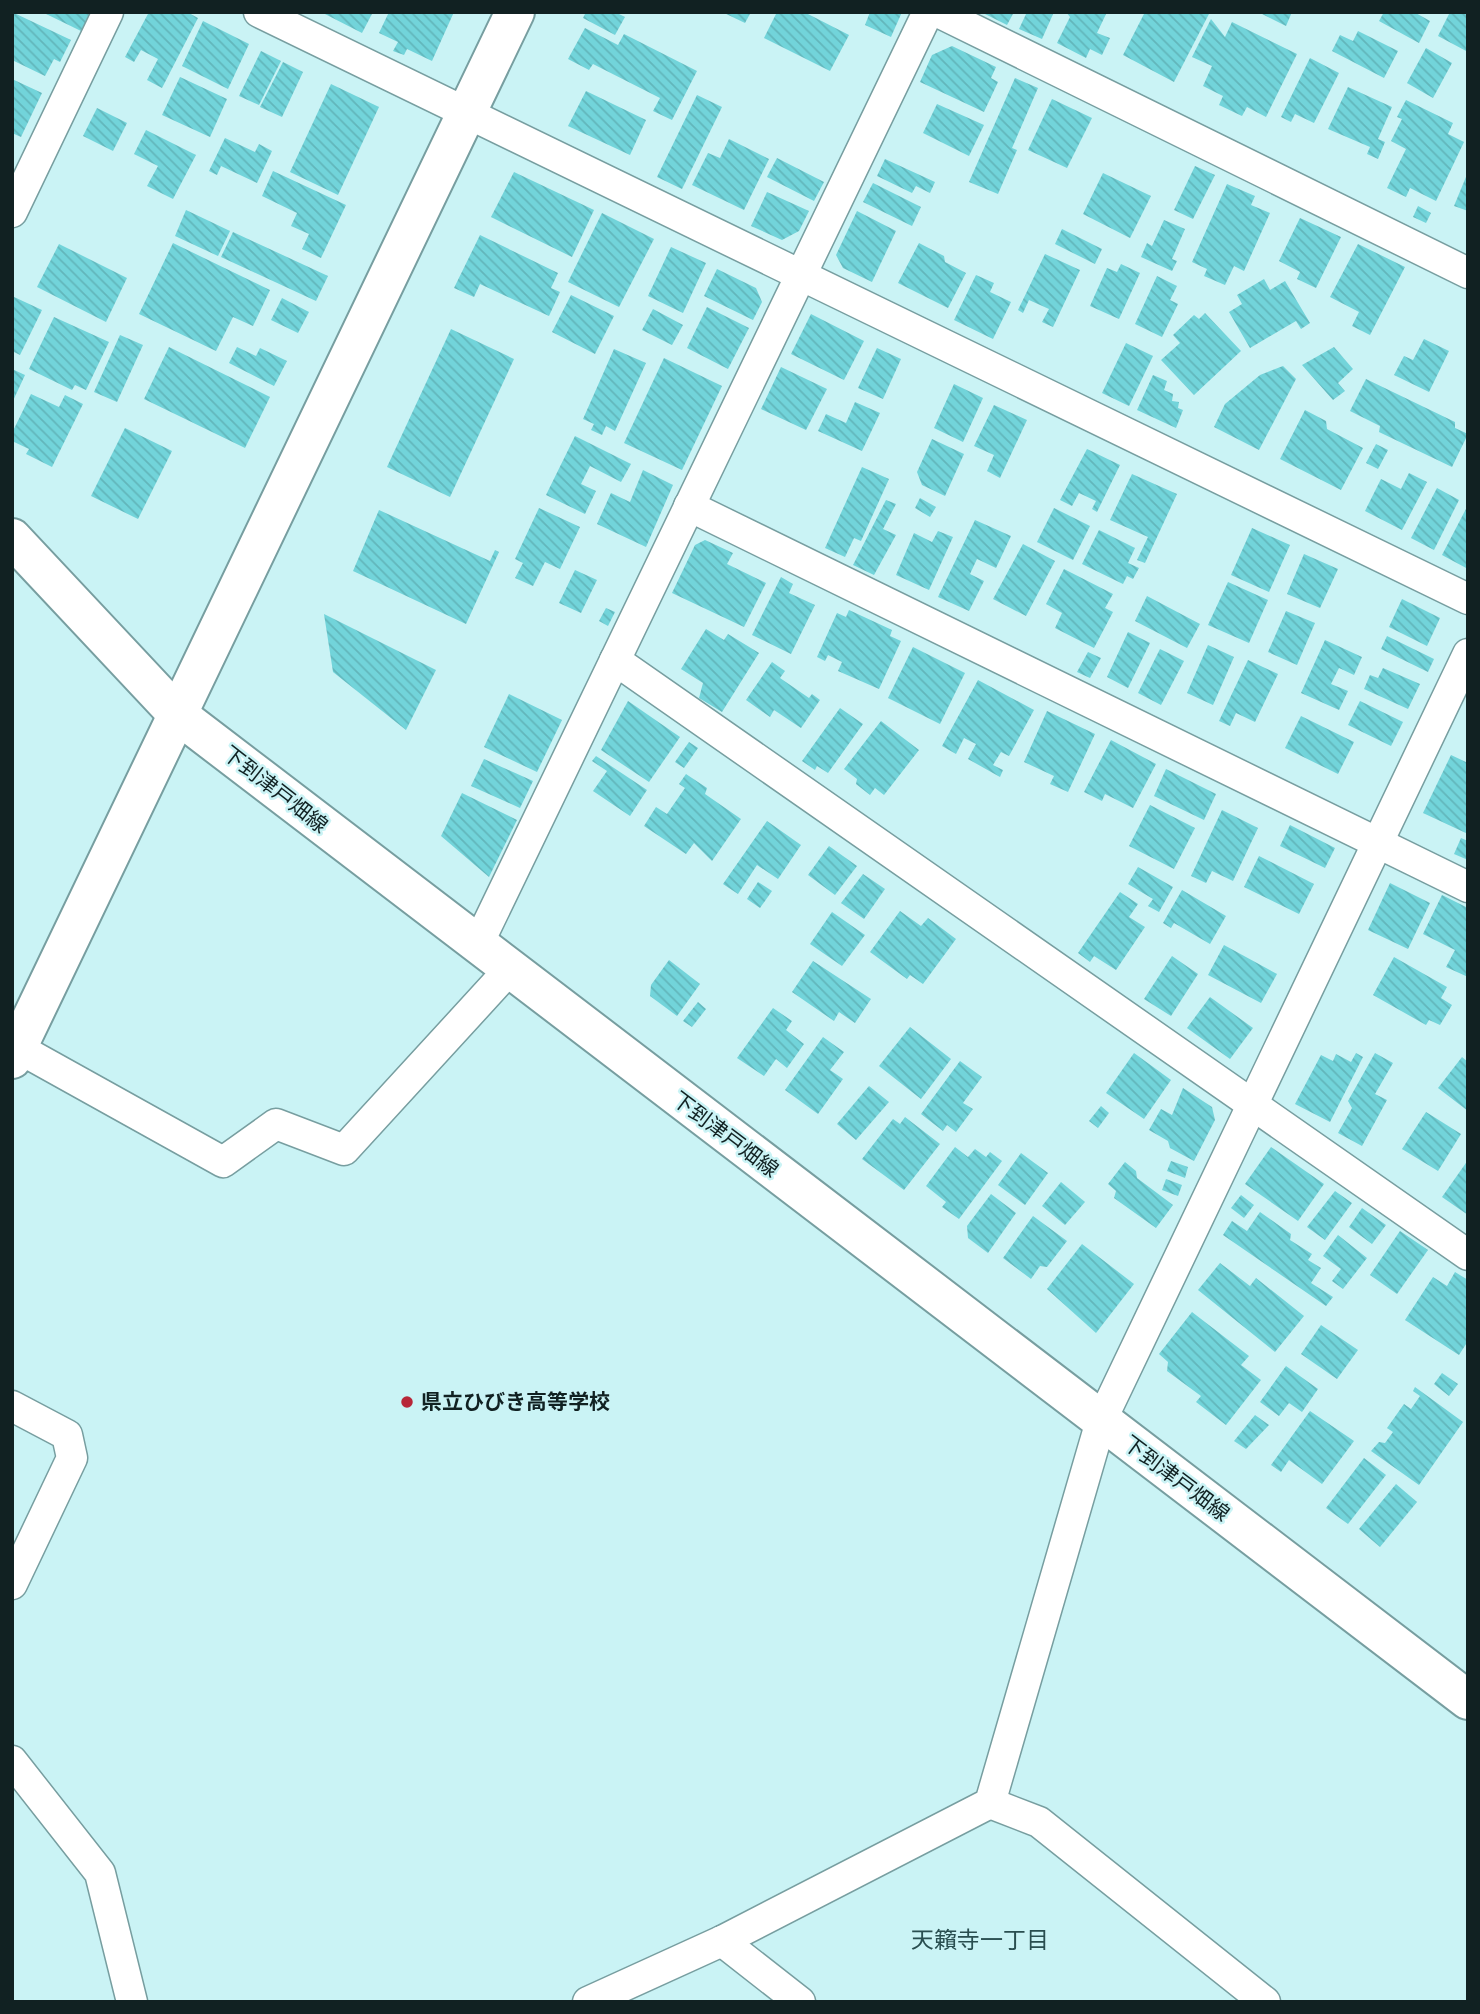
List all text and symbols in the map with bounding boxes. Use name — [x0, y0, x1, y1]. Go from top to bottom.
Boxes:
street label: 下到津戸畑線 — [218, 741, 332, 839]
street label: 下到津戸畑線 — [667, 1087, 783, 1183]
place label: 県立ひびき高等学校 — [421, 1390, 610, 1415]
marker: 県立ひびき高等学校 — [399, 1394, 415, 1410]
street label: 下到津戸畑線 — [1118, 1431, 1234, 1527]
district label: 天籟寺一丁目 — [911, 1927, 1049, 1955]

